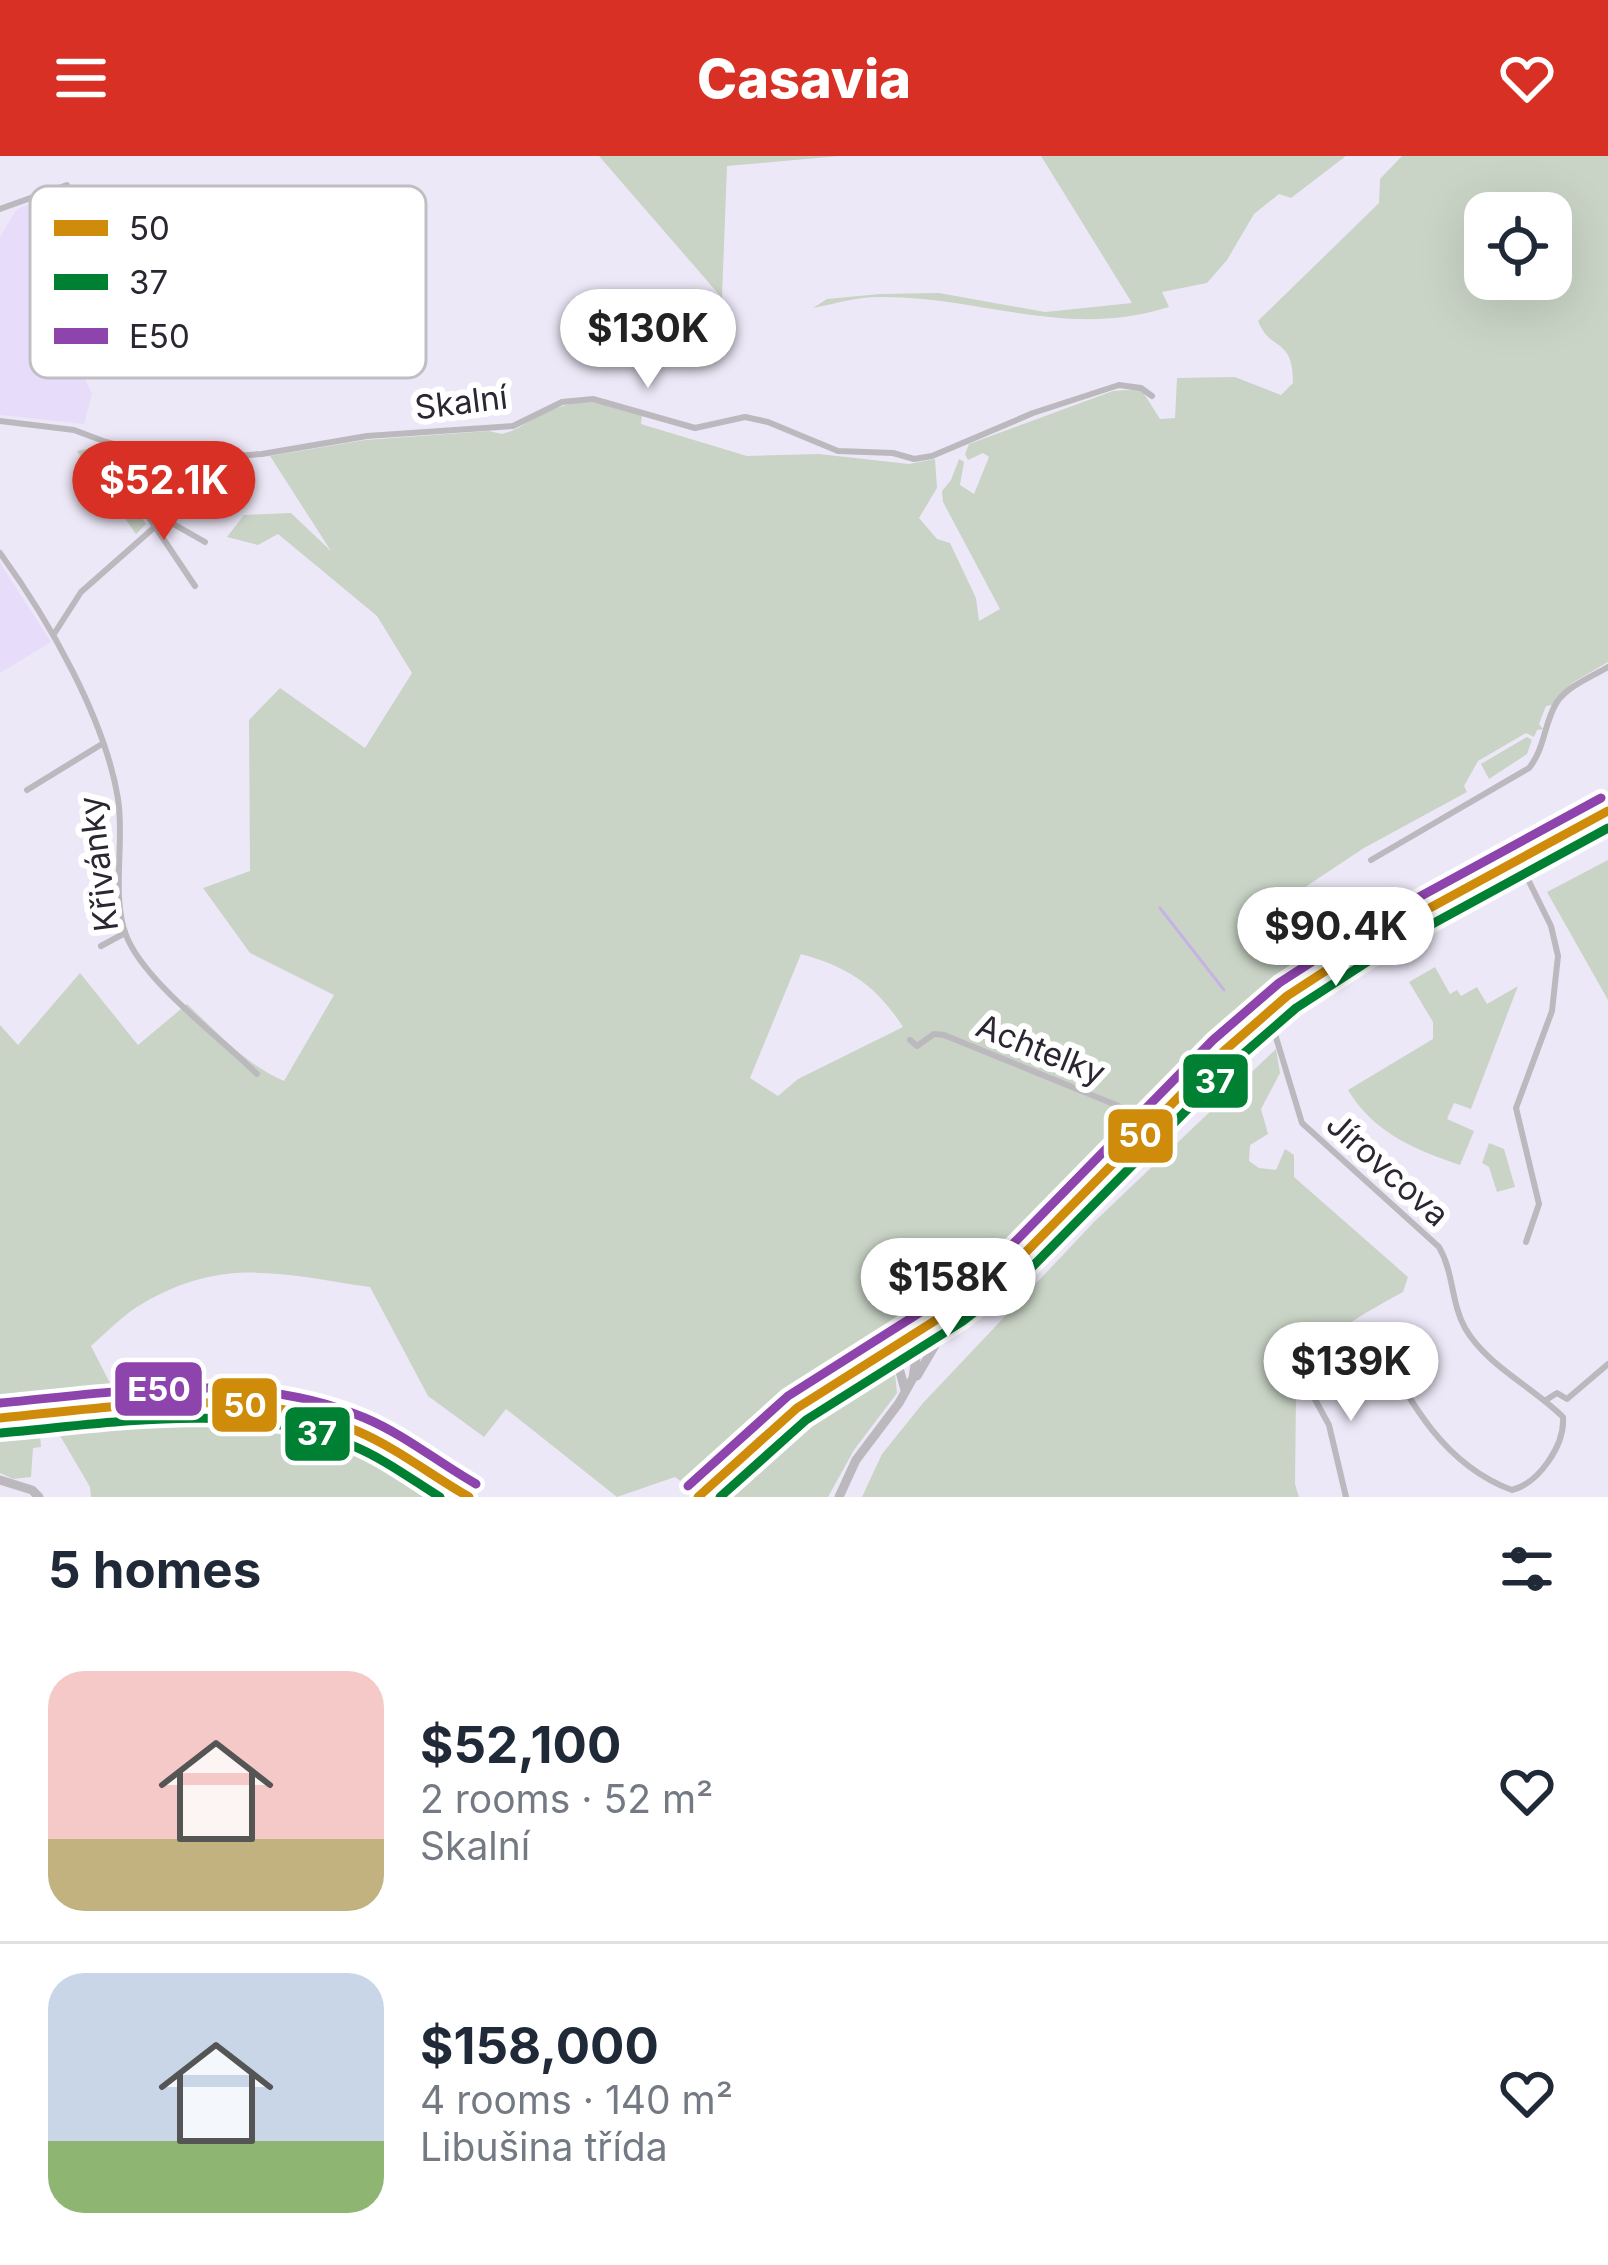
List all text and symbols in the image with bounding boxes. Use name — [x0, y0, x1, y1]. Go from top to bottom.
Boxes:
icon: menu — [48, 45, 114, 111]
icon: heart — [1494, 45, 1560, 111]
text: Casavia — [697, 46, 911, 111]
legend — [30, 186, 426, 378]
map controls — [1464, 192, 1572, 300]
button: locate — [1464, 192, 1572, 300]
text: 50 — [129, 208, 170, 248]
text: 37 — [129, 262, 168, 302]
pin: $130K — [564, 289, 732, 391]
text: $130K — [587, 304, 709, 351]
text: E50 — [129, 316, 190, 356]
street label: Skalní — [412, 376, 511, 428]
pin: $52.1K — [66, 441, 262, 543]
text: $52.1K — [99, 456, 229, 503]
street label: Křivánky — [70, 794, 126, 934]
pin: $90.4K — [1238, 887, 1434, 989]
text: $90.4K — [1264, 902, 1408, 949]
street label: Achtelky — [971, 1005, 1111, 1093]
line badge: 37 — [1181, 1052, 1250, 1110]
text: 37 — [1195, 1061, 1235, 1101]
street label: Jírovcova — [1319, 1104, 1457, 1234]
line badge: 50 — [1106, 1107, 1175, 1165]
text: 50 — [1118, 1115, 1162, 1155]
pin: $158K — [864, 1238, 1032, 1340]
text: $158K — [888, 1253, 1008, 1300]
pin: $139K — [1267, 1322, 1435, 1424]
text: $139K — [1291, 1337, 1411, 1384]
line badge: E50 — [113, 1360, 204, 1418]
text: E50 — [127, 1369, 191, 1409]
line badge: 50 — [210, 1376, 279, 1434]
text: 50 — [223, 1385, 267, 1425]
line badge: 37 — [283, 1405, 352, 1463]
text: 37 — [297, 1413, 337, 1453]
icon: filters — [1494, 1536, 1560, 1602]
text: 5 homes — [48, 1539, 261, 1600]
text: $52,100 — [420, 1714, 621, 1775]
icon: home — [144, 1719, 288, 1863]
icon: heart — [1494, 1758, 1560, 1824]
text: 2 rooms · 52 m² — [420, 1775, 713, 1822]
text: Skalní — [420, 1822, 530, 1869]
text: $158,000 — [420, 2015, 659, 2076]
icon: home — [144, 2021, 288, 2165]
icon: heart — [1494, 2060, 1560, 2126]
text: 4 rooms · 140 m² — [420, 2076, 733, 2123]
text: Libušina třída — [420, 2123, 668, 2170]

